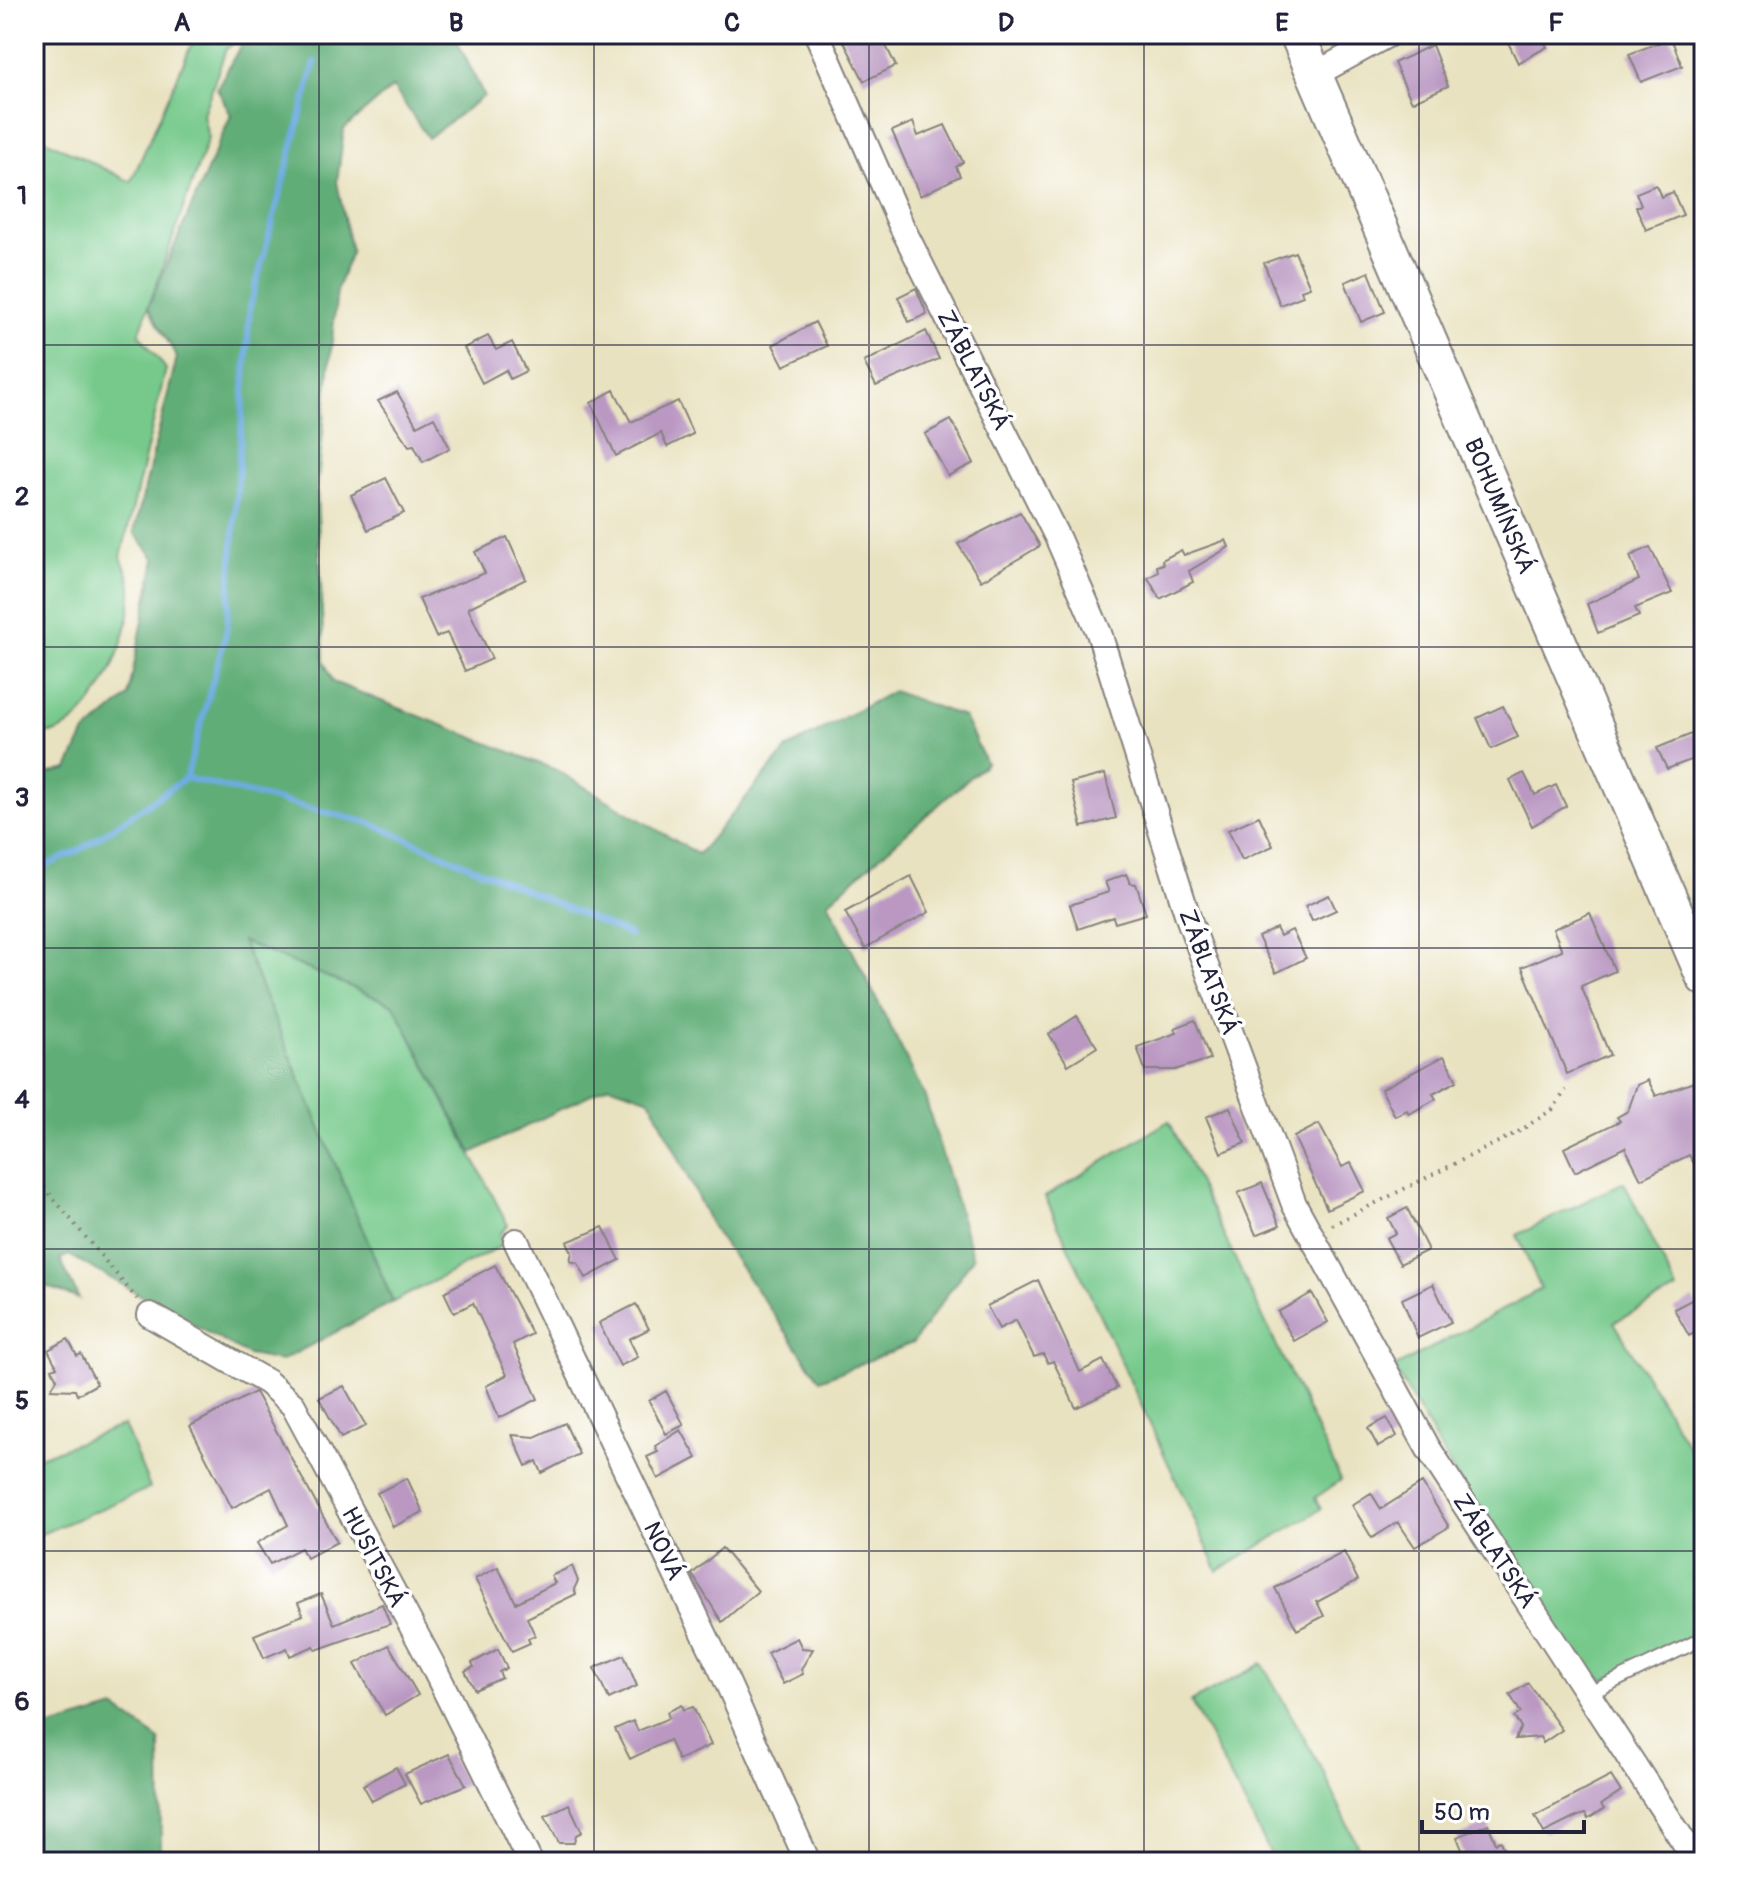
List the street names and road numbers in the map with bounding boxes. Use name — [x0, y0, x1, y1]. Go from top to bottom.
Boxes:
street label: ZÁBLATSKÁ — [931, 305, 1016, 435]
street label: BOHUMÍNSKÁ — [1458, 434, 1541, 579]
street label: ZÁBLATSKÁ — [1172, 906, 1245, 1039]
street label: ZÁBLATSKÁ — [1447, 1488, 1542, 1614]
street label: HUSITSKÁ — [335, 1502, 412, 1613]
street label: NOVÁ — [637, 1517, 690, 1585]

